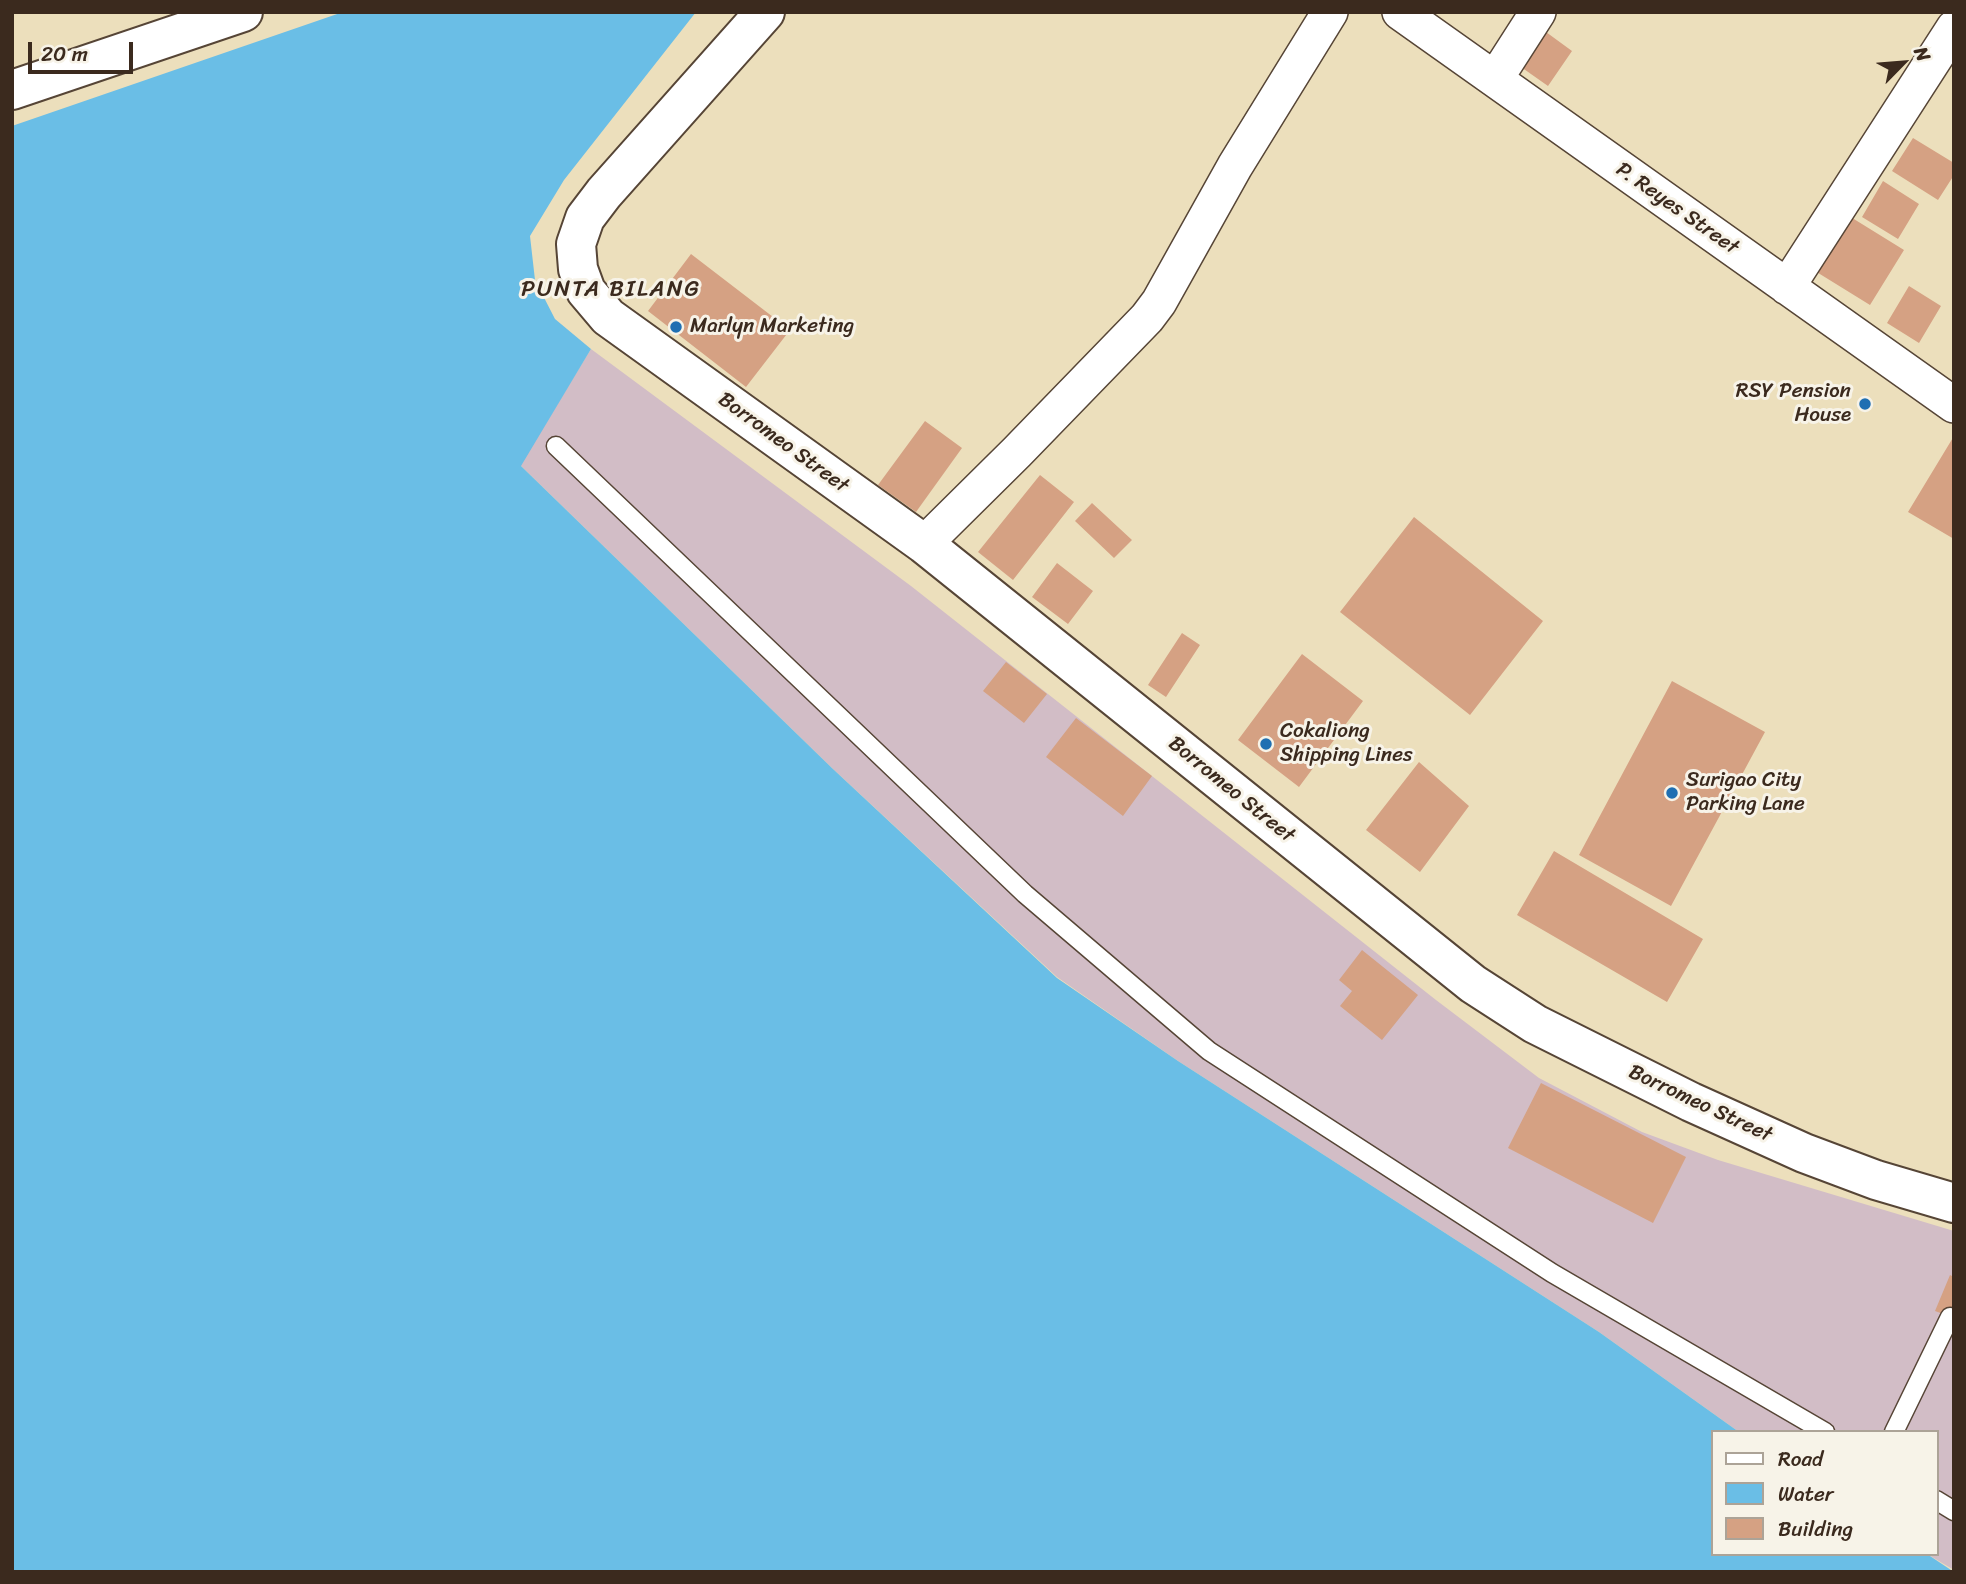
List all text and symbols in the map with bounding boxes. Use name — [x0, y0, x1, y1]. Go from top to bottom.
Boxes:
scale bar — [32, 28, 136, 72]
north arrow — [1868, 28, 1938, 98]
text: 20 m — [41, 35, 88, 73]
text: N — [1905, 41, 1940, 67]
street label: P. Reyes Street — [1611, 157, 1743, 261]
district label: PUNTA BILANG — [523, 276, 699, 304]
place label: Marlyn Marketing — [690, 314, 854, 340]
marker: Marlyn Marketing — [668, 319, 684, 335]
place label: RSY Pension House — [1736, 379, 1851, 429]
street label: Borromeo Street — [713, 387, 853, 499]
marker: RSY Pension House — [1857, 396, 1873, 412]
place label: Cokaliong Shipping Lines — [1280, 719, 1413, 769]
street label: Borromeo Street — [1163, 731, 1299, 849]
marker: Cokaliong Shipping Lines — [1258, 736, 1274, 752]
place label: Surigao City Parking Lane — [1686, 768, 1805, 818]
marker: Surigao City Parking Lane — [1664, 785, 1680, 801]
street label: Borromeo Street — [1624, 1060, 1776, 1148]
legend — [1710, 1430, 1938, 1556]
text: Road — [1778, 1440, 1823, 1478]
text: Water — [1778, 1475, 1833, 1513]
text: Building — [1778, 1510, 1853, 1548]

